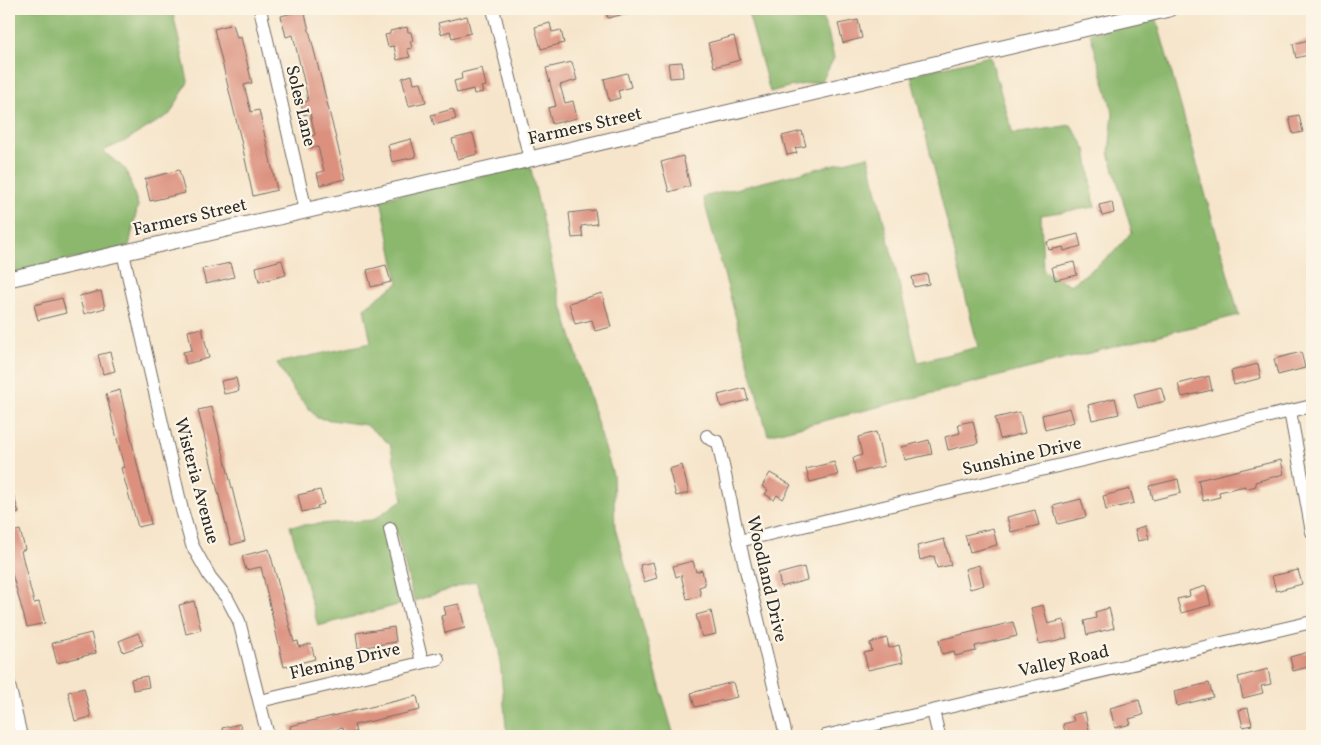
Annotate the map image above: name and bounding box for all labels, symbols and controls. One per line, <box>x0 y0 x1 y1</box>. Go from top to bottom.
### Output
street label: Soles Lane <box>278 63 322 149</box>
street label: Farmers Street <box>526 102 644 152</box>
street label: Farmers Street <box>131 193 249 243</box>
street label: Wisteria Avenue <box>167 415 225 547</box>
street label: Sunshine Drive <box>960 431 1084 483</box>
street label: Woodland Drive <box>739 513 793 645</box>
street label: Fleming Drive <box>287 637 403 687</box>
street label: Valley Road <box>1016 639 1112 685</box>

